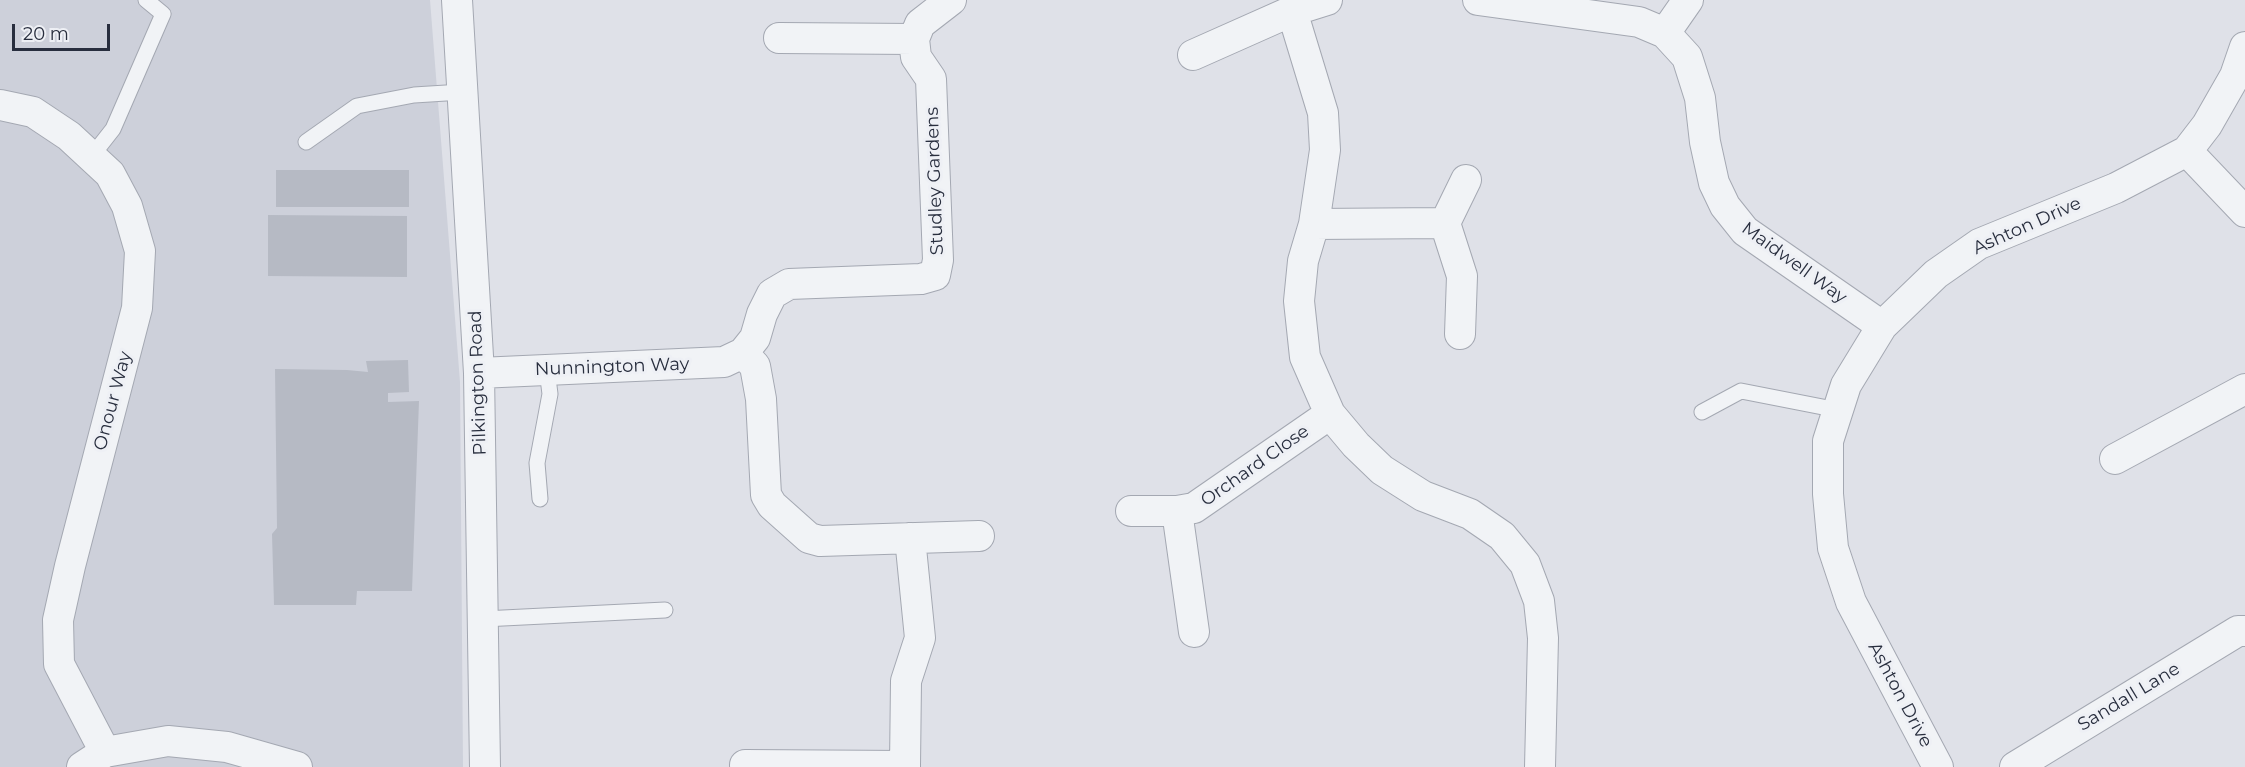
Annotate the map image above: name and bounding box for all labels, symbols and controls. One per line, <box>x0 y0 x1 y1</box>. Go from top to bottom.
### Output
scale bar <box>15 12 112 50</box>
text: 20 m <box>23 23 69 45</box>
street label: Studley Gardens <box>922 107 948 255</box>
street label: Ashton Drive <box>1970 193 2084 259</box>
street label: Maidwell Way <box>1737 218 1851 308</box>
street label: Pilkington Road <box>465 310 491 456</box>
street label: Onour Way <box>89 349 137 453</box>
street label: Nunnington Way <box>534 354 690 380</box>
street label: Orchard Close <box>1197 421 1313 511</box>
street label: Ashton Drive <box>1863 639 1937 751</box>
street label: Sandall Lane <box>2074 658 2184 736</box>

